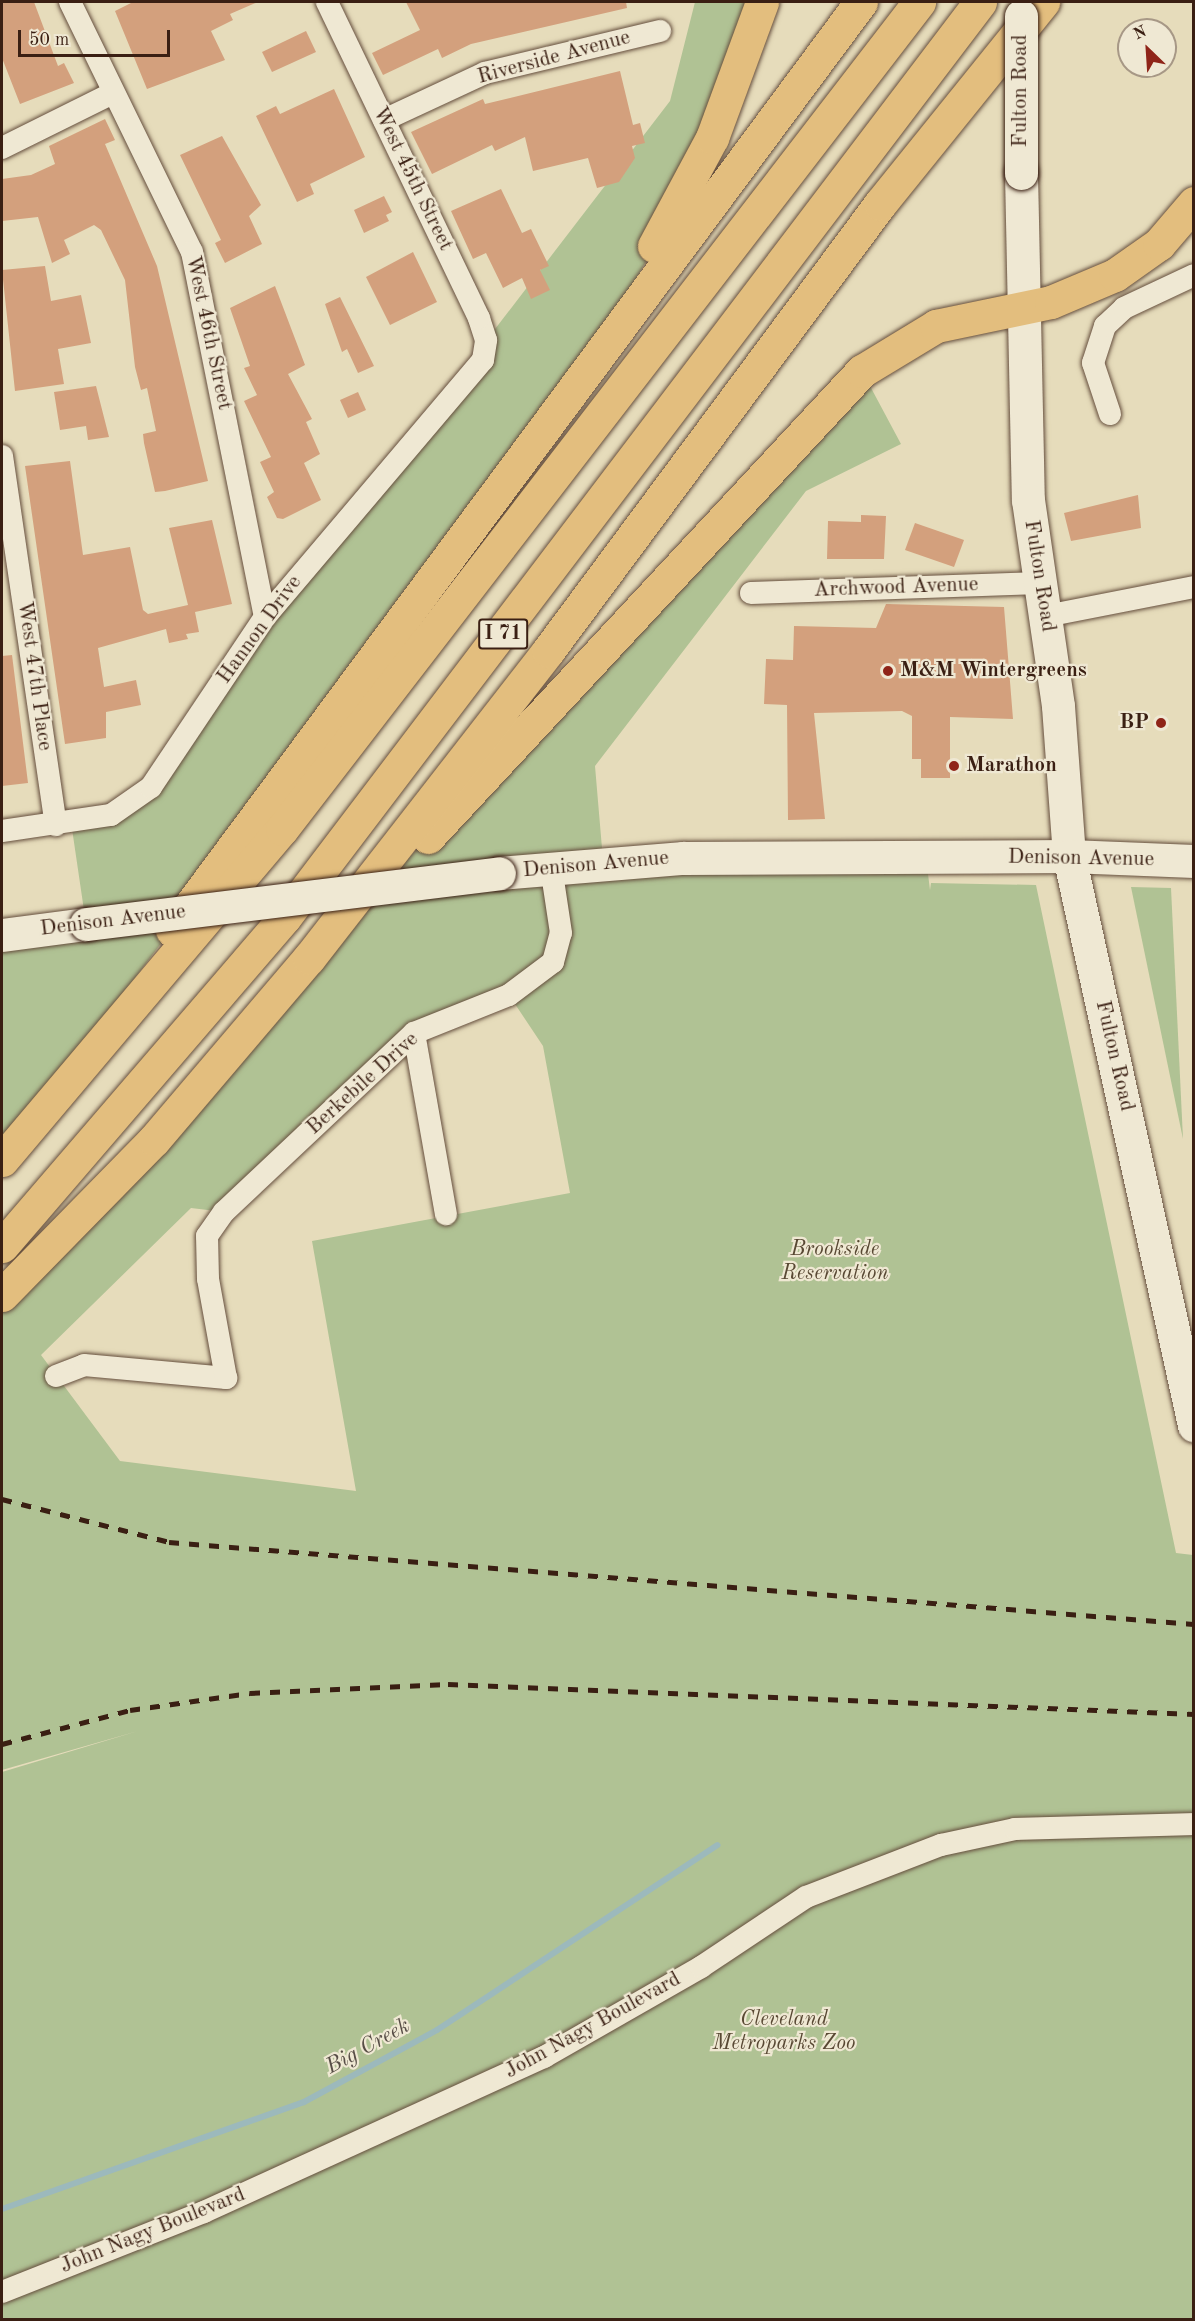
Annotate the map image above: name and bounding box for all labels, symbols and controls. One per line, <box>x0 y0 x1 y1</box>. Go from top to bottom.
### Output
scale bar <box>21 18 172 56</box>
north arrow <box>1117 18 1177 78</box>
text: N <box>1131 24 1149 43</box>
street label: Riverside Avenue <box>475 26 633 90</box>
text: 50 m <box>29 31 69 49</box>
street label: Fulton Road <box>1008 35 1034 147</box>
street label: West 45th Street <box>366 103 458 255</box>
street label: West 46th Street <box>179 254 237 412</box>
street label: Fulton Road <box>1018 518 1060 634</box>
street label: Hannon Drive <box>212 571 308 689</box>
street label: Archwood Avenue <box>813 573 979 603</box>
street label: West 47th Place <box>11 600 57 752</box>
road number: I 71 <box>478 617 528 651</box>
place label: M&M Wintergreens <box>900 658 1087 684</box>
marker: M&M Wintergreens <box>881 664 895 678</box>
place label: BP <box>1119 710 1149 736</box>
marker: BP <box>1154 716 1168 730</box>
place label: Marathon <box>966 753 1057 779</box>
marker: Marathon <box>947 759 961 773</box>
street label: Denison Avenue <box>1008 845 1154 873</box>
street label: Denison Avenue <box>522 846 670 884</box>
street label: Denison Avenue <box>39 900 187 942</box>
street label: Fulton Road <box>1089 998 1139 1114</box>
street label: Berkebile Drive <box>302 1027 424 1141</box>
park label: Brookside Reservation <box>782 1237 888 1287</box>
street label: John Nagy Boulevard <box>501 1967 685 2085</box>
park label: Cleveland Metroparks Zoo <box>712 2007 856 2057</box>
water label: Big Creek <box>321 2013 415 2081</box>
street label: John Nagy Boulevard <box>57 2182 249 2280</box>

